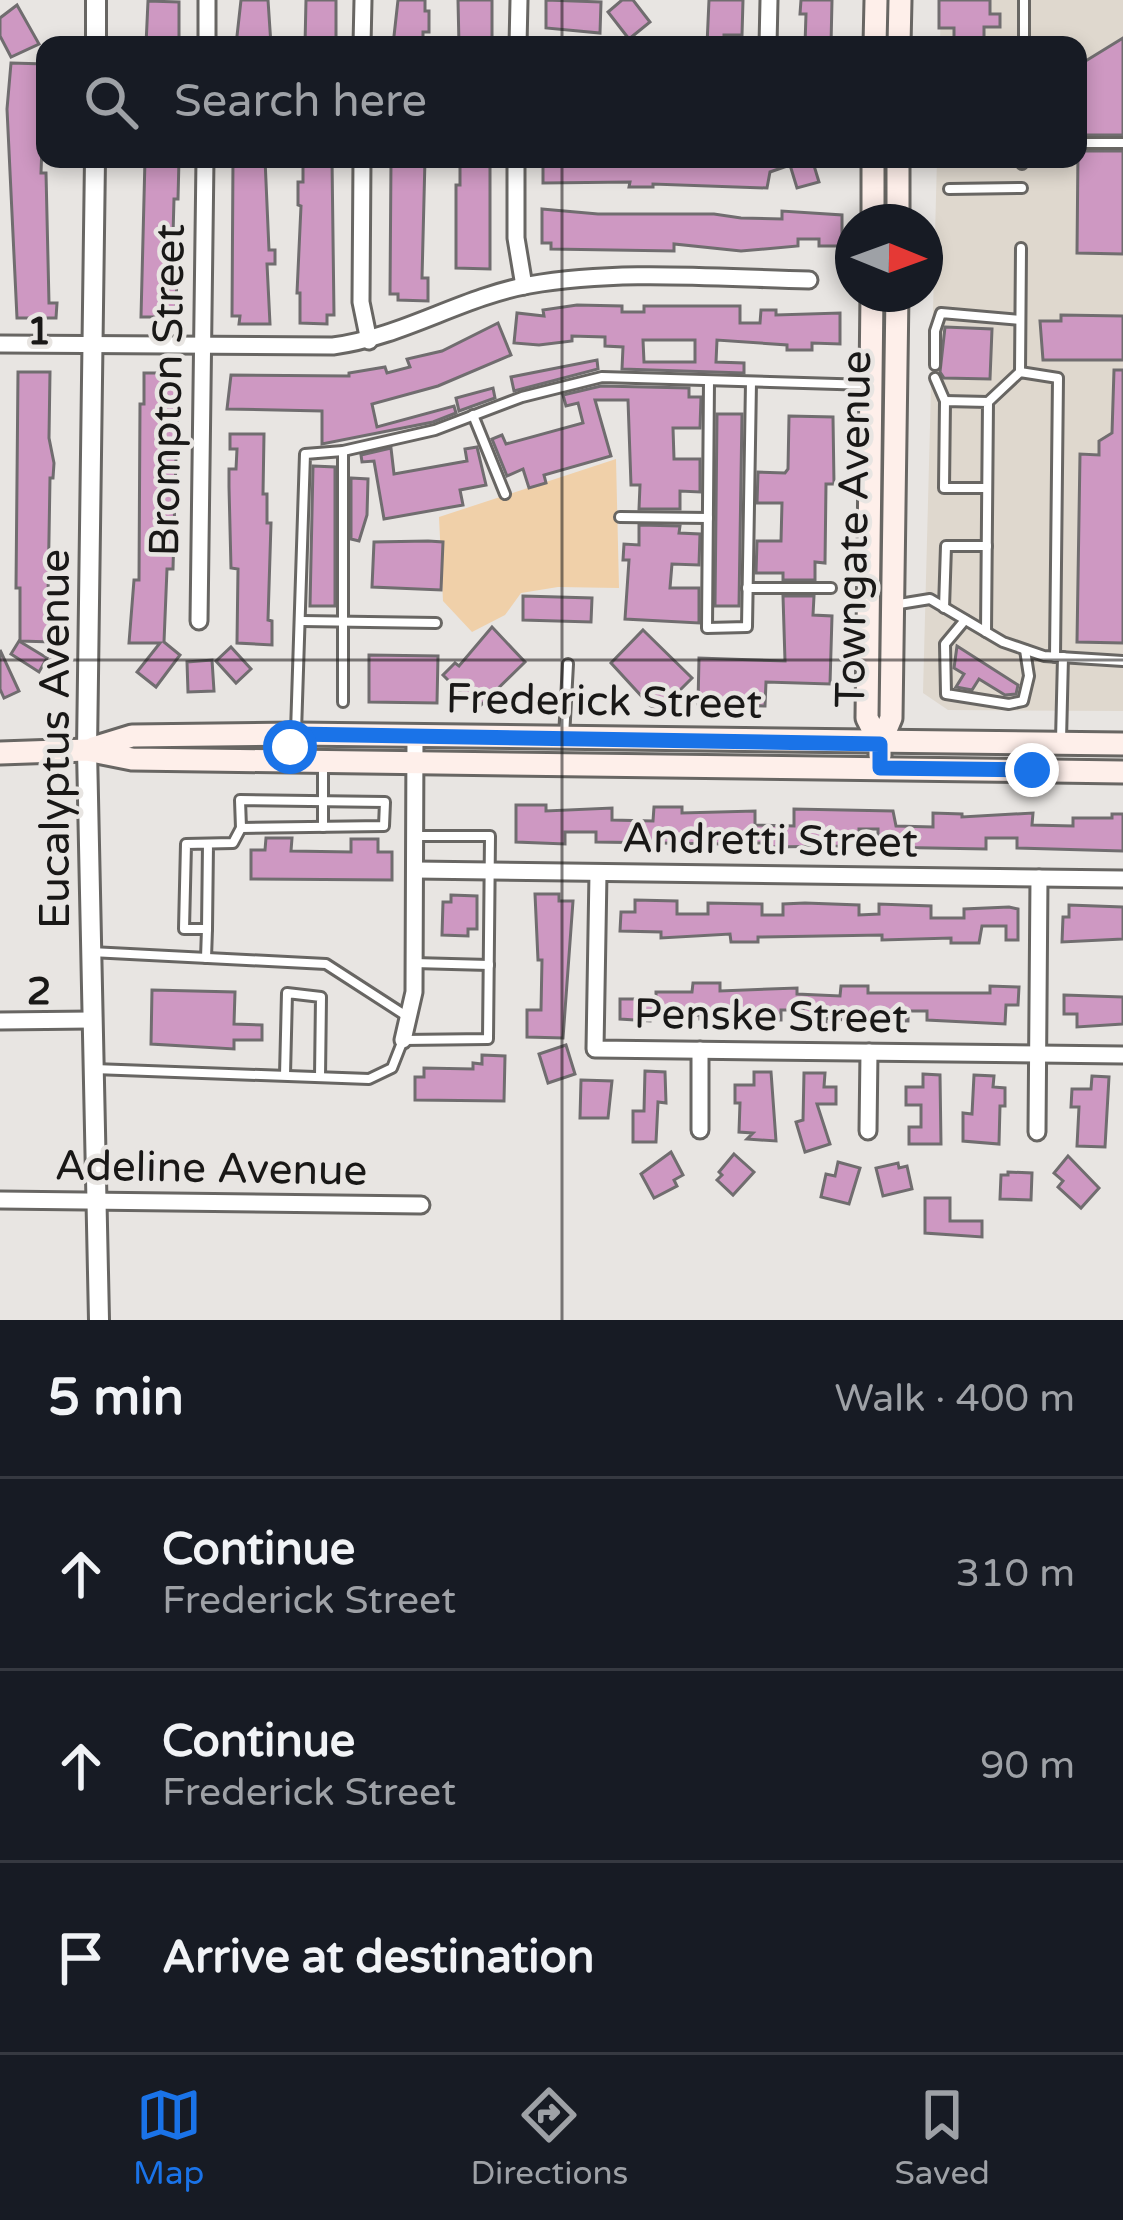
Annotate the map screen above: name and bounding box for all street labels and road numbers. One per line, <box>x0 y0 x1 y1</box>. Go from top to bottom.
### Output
street label: Brompton Street <box>139 223 196 557</box>
street label: Towngate Avenue <box>825 350 882 708</box>
street label: Eucalyptus Avenue <box>30 549 81 929</box>
street label: Frederick Street <box>445 673 763 730</box>
street label: Andretti Street <box>622 812 918 869</box>
street label: Penske Street <box>633 989 909 1044</box>
street label: Adeline Avenue <box>54 1140 368 1197</box>

